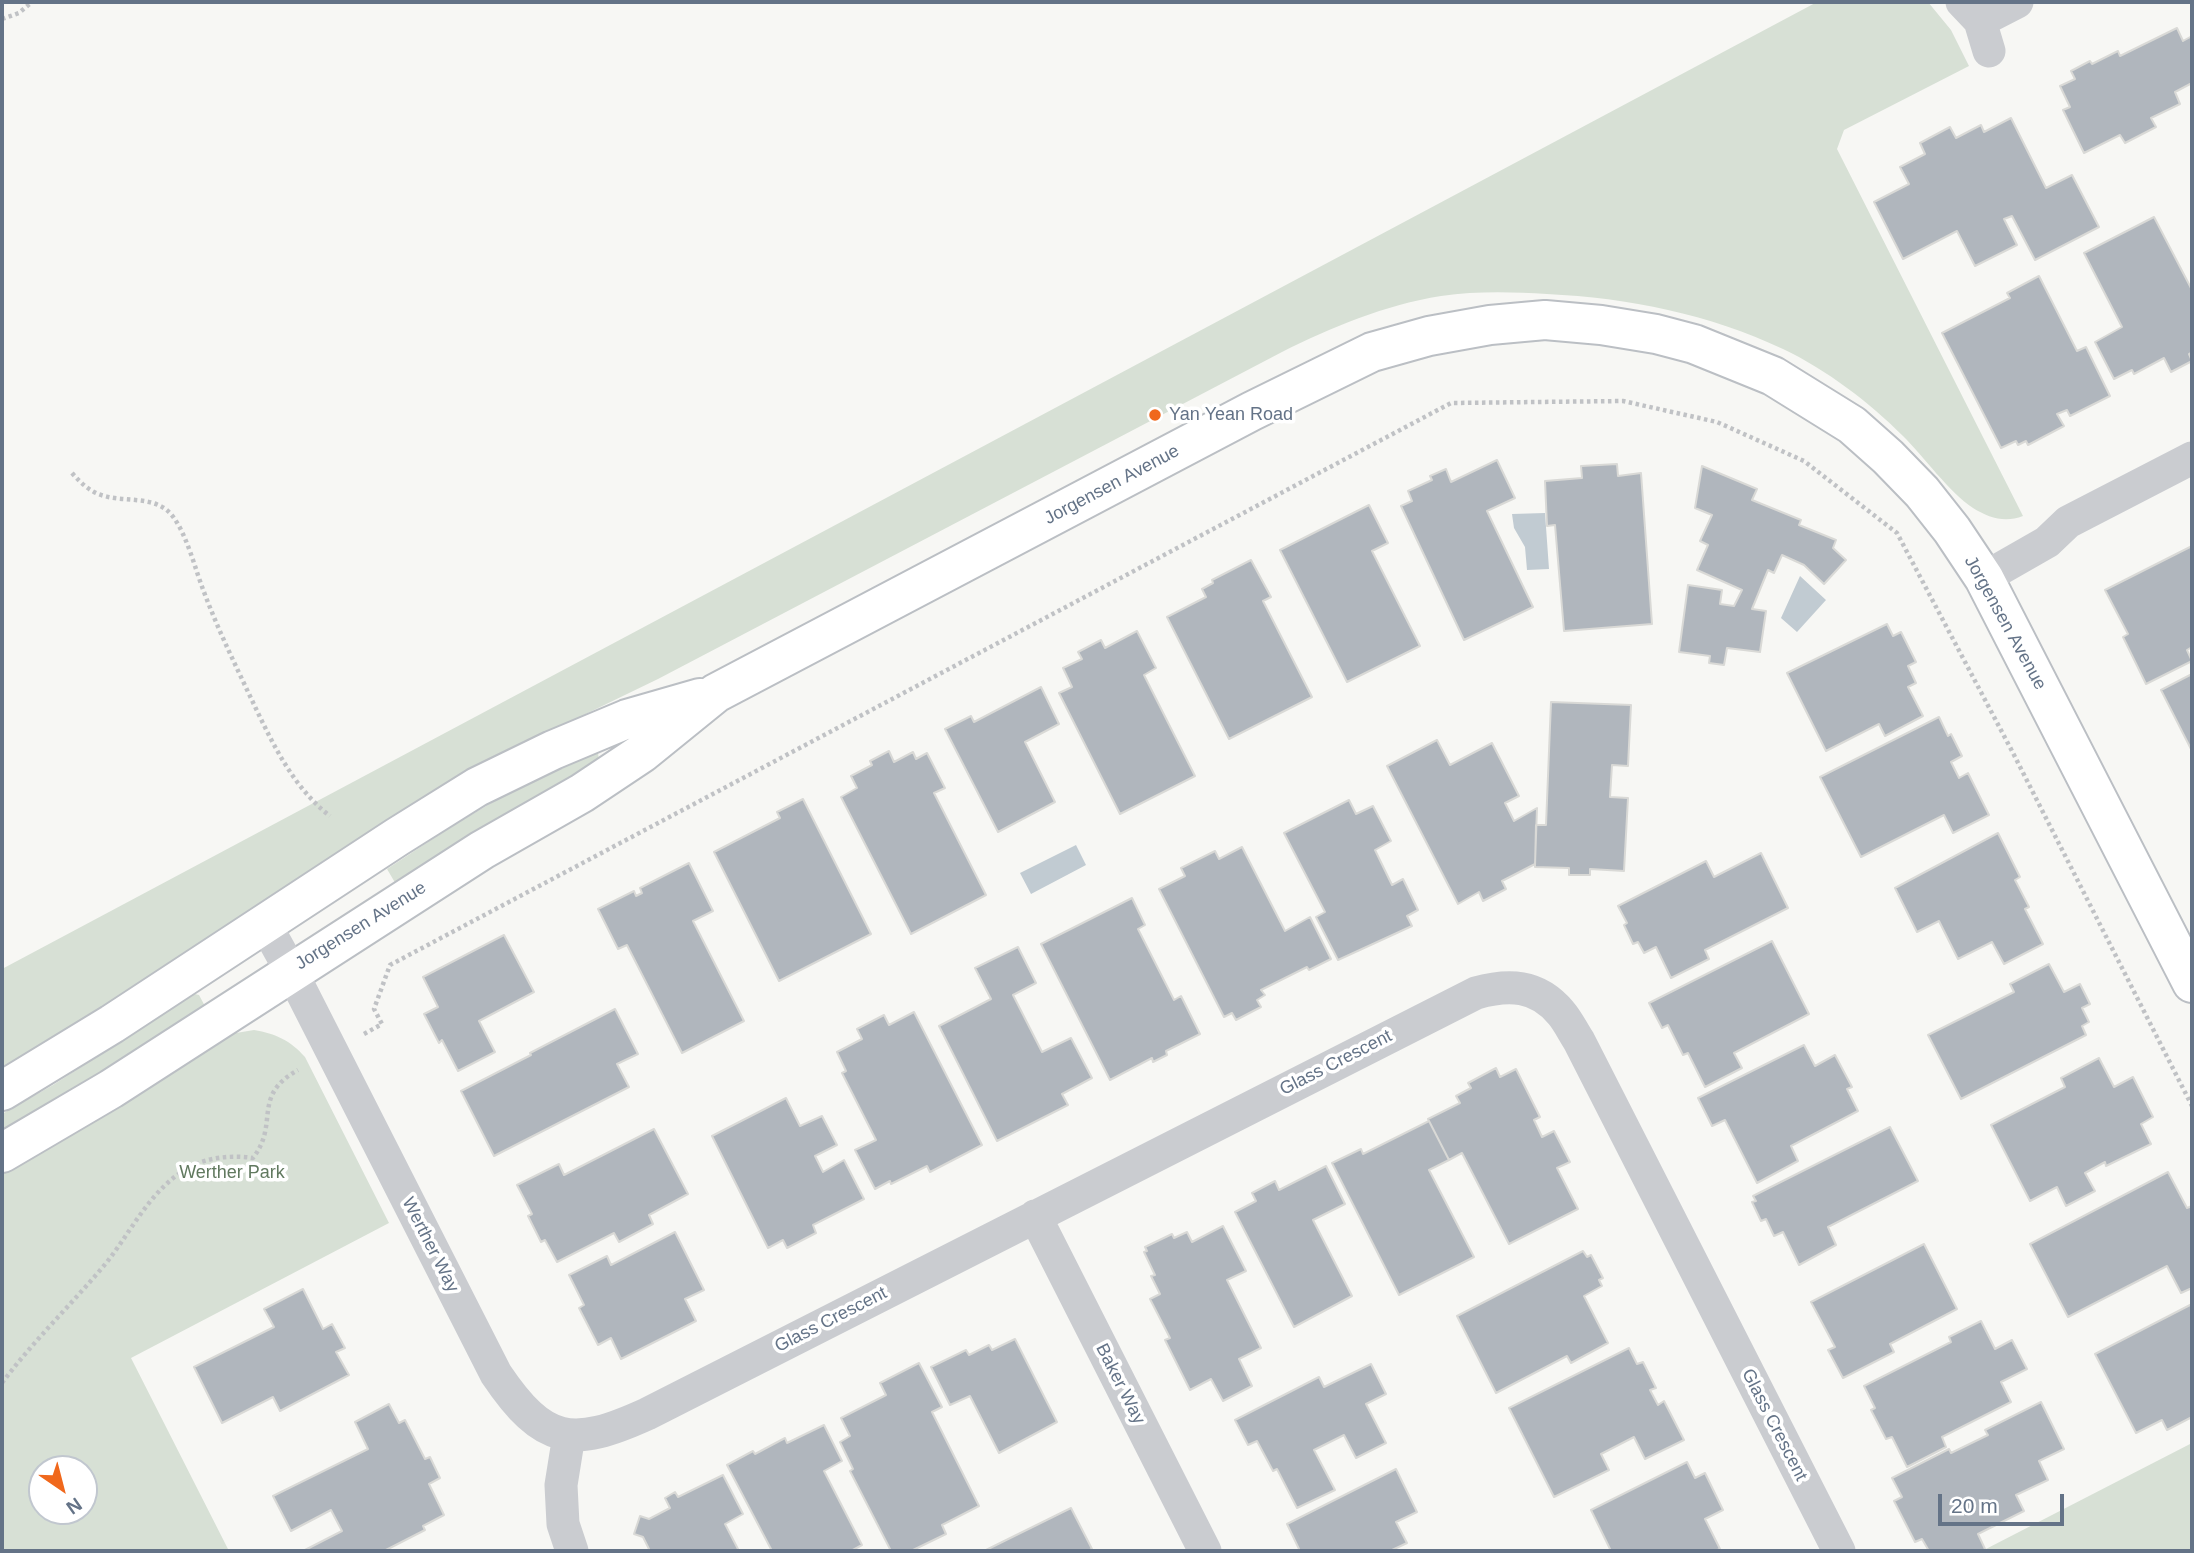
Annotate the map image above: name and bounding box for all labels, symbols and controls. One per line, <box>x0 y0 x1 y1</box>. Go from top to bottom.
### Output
place label: Yan Yean Road <box>1169 404 1293 426</box>
marker: Yan Yean Road <box>1147 407 1163 423</box>
street label: Jorgensen Avenue <box>1041 440 1183 530</box>
street label: Jorgensen Avenue <box>1959 552 2051 694</box>
street label: Jorgensen Avenue <box>292 877 430 975</box>
street label: Glass Crescent <box>1276 1025 1396 1101</box>
park label: Werther Park <box>179 1162 285 1184</box>
street label: Werther Way <box>397 1194 463 1296</box>
street label: Glass Crescent <box>771 1282 891 1358</box>
street label: Baker Way <box>1091 1340 1149 1428</box>
street label: Glass Crescent <box>1736 1365 1812 1485</box>
north arrow <box>28 1455 98 1525</box>
scale bar <box>1942 1480 2068 1524</box>
text: N <box>63 1493 86 1519</box>
text: 20 m <box>1951 1494 1998 1517</box>

